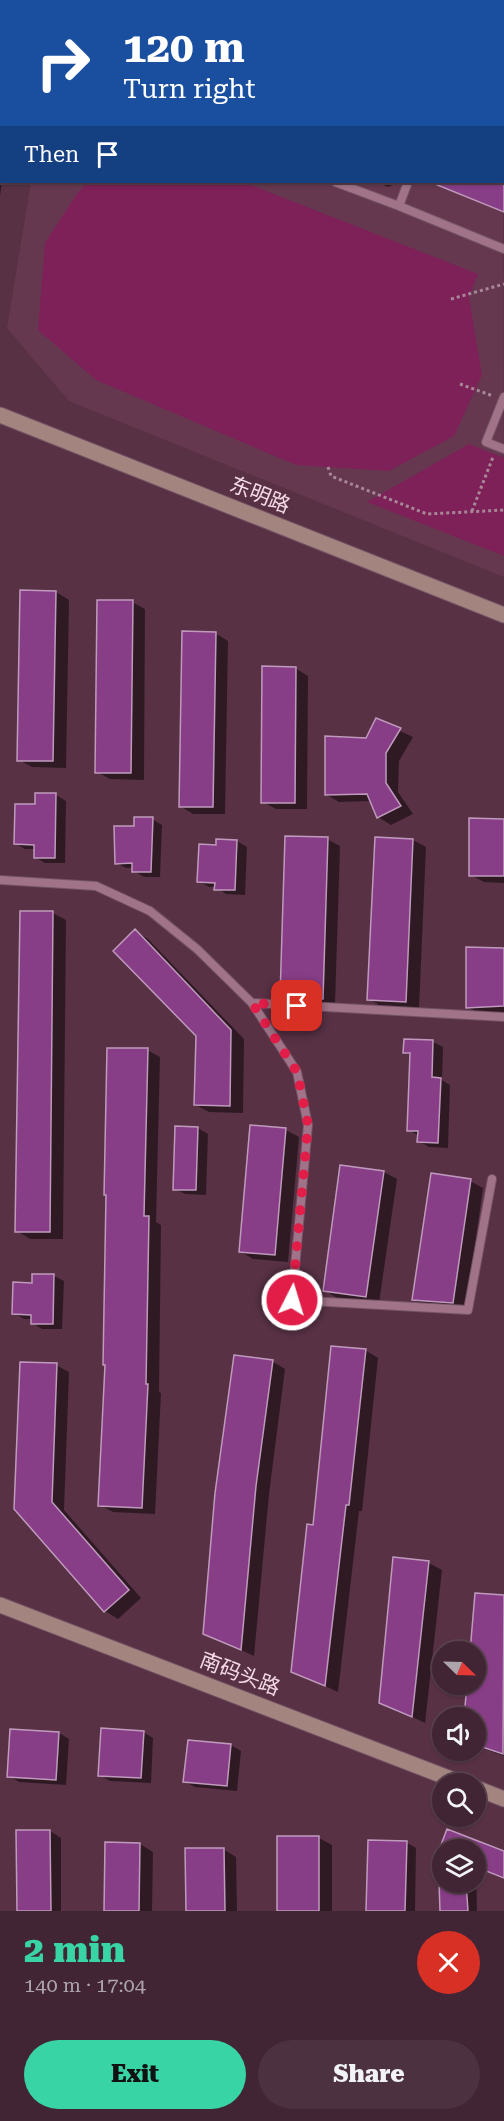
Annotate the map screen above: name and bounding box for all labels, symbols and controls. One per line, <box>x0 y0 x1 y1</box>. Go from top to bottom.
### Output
text: 120 m <box>123 23 245 72</box>
icon: right <box>24 24 102 102</box>
text: Turn right <box>123 73 256 105</box>
icon: arrive <box>91 138 124 171</box>
text: Then <box>24 142 79 167</box>
street label: 东明路 <box>226 472 294 518</box>
pin <box>271 980 322 1031</box>
icon: arrive <box>280 989 313 1022</box>
position arrow <box>260 1268 324 1332</box>
north arrow <box>432 1641 486 1695</box>
map controls <box>432 1641 486 1893</box>
street label: 南码头路 <box>196 1648 284 1700</box>
button: sound <box>432 1707 486 1761</box>
button: search <box>432 1773 486 1827</box>
button: layers <box>432 1839 486 1893</box>
text: 2 min <box>24 1929 125 1971</box>
button: close <box>417 1931 480 1994</box>
text: 140 m · 17:04 <box>24 1973 146 1997</box>
button: Exit <box>24 2040 246 2109</box>
button: Share <box>258 2040 480 2109</box>

